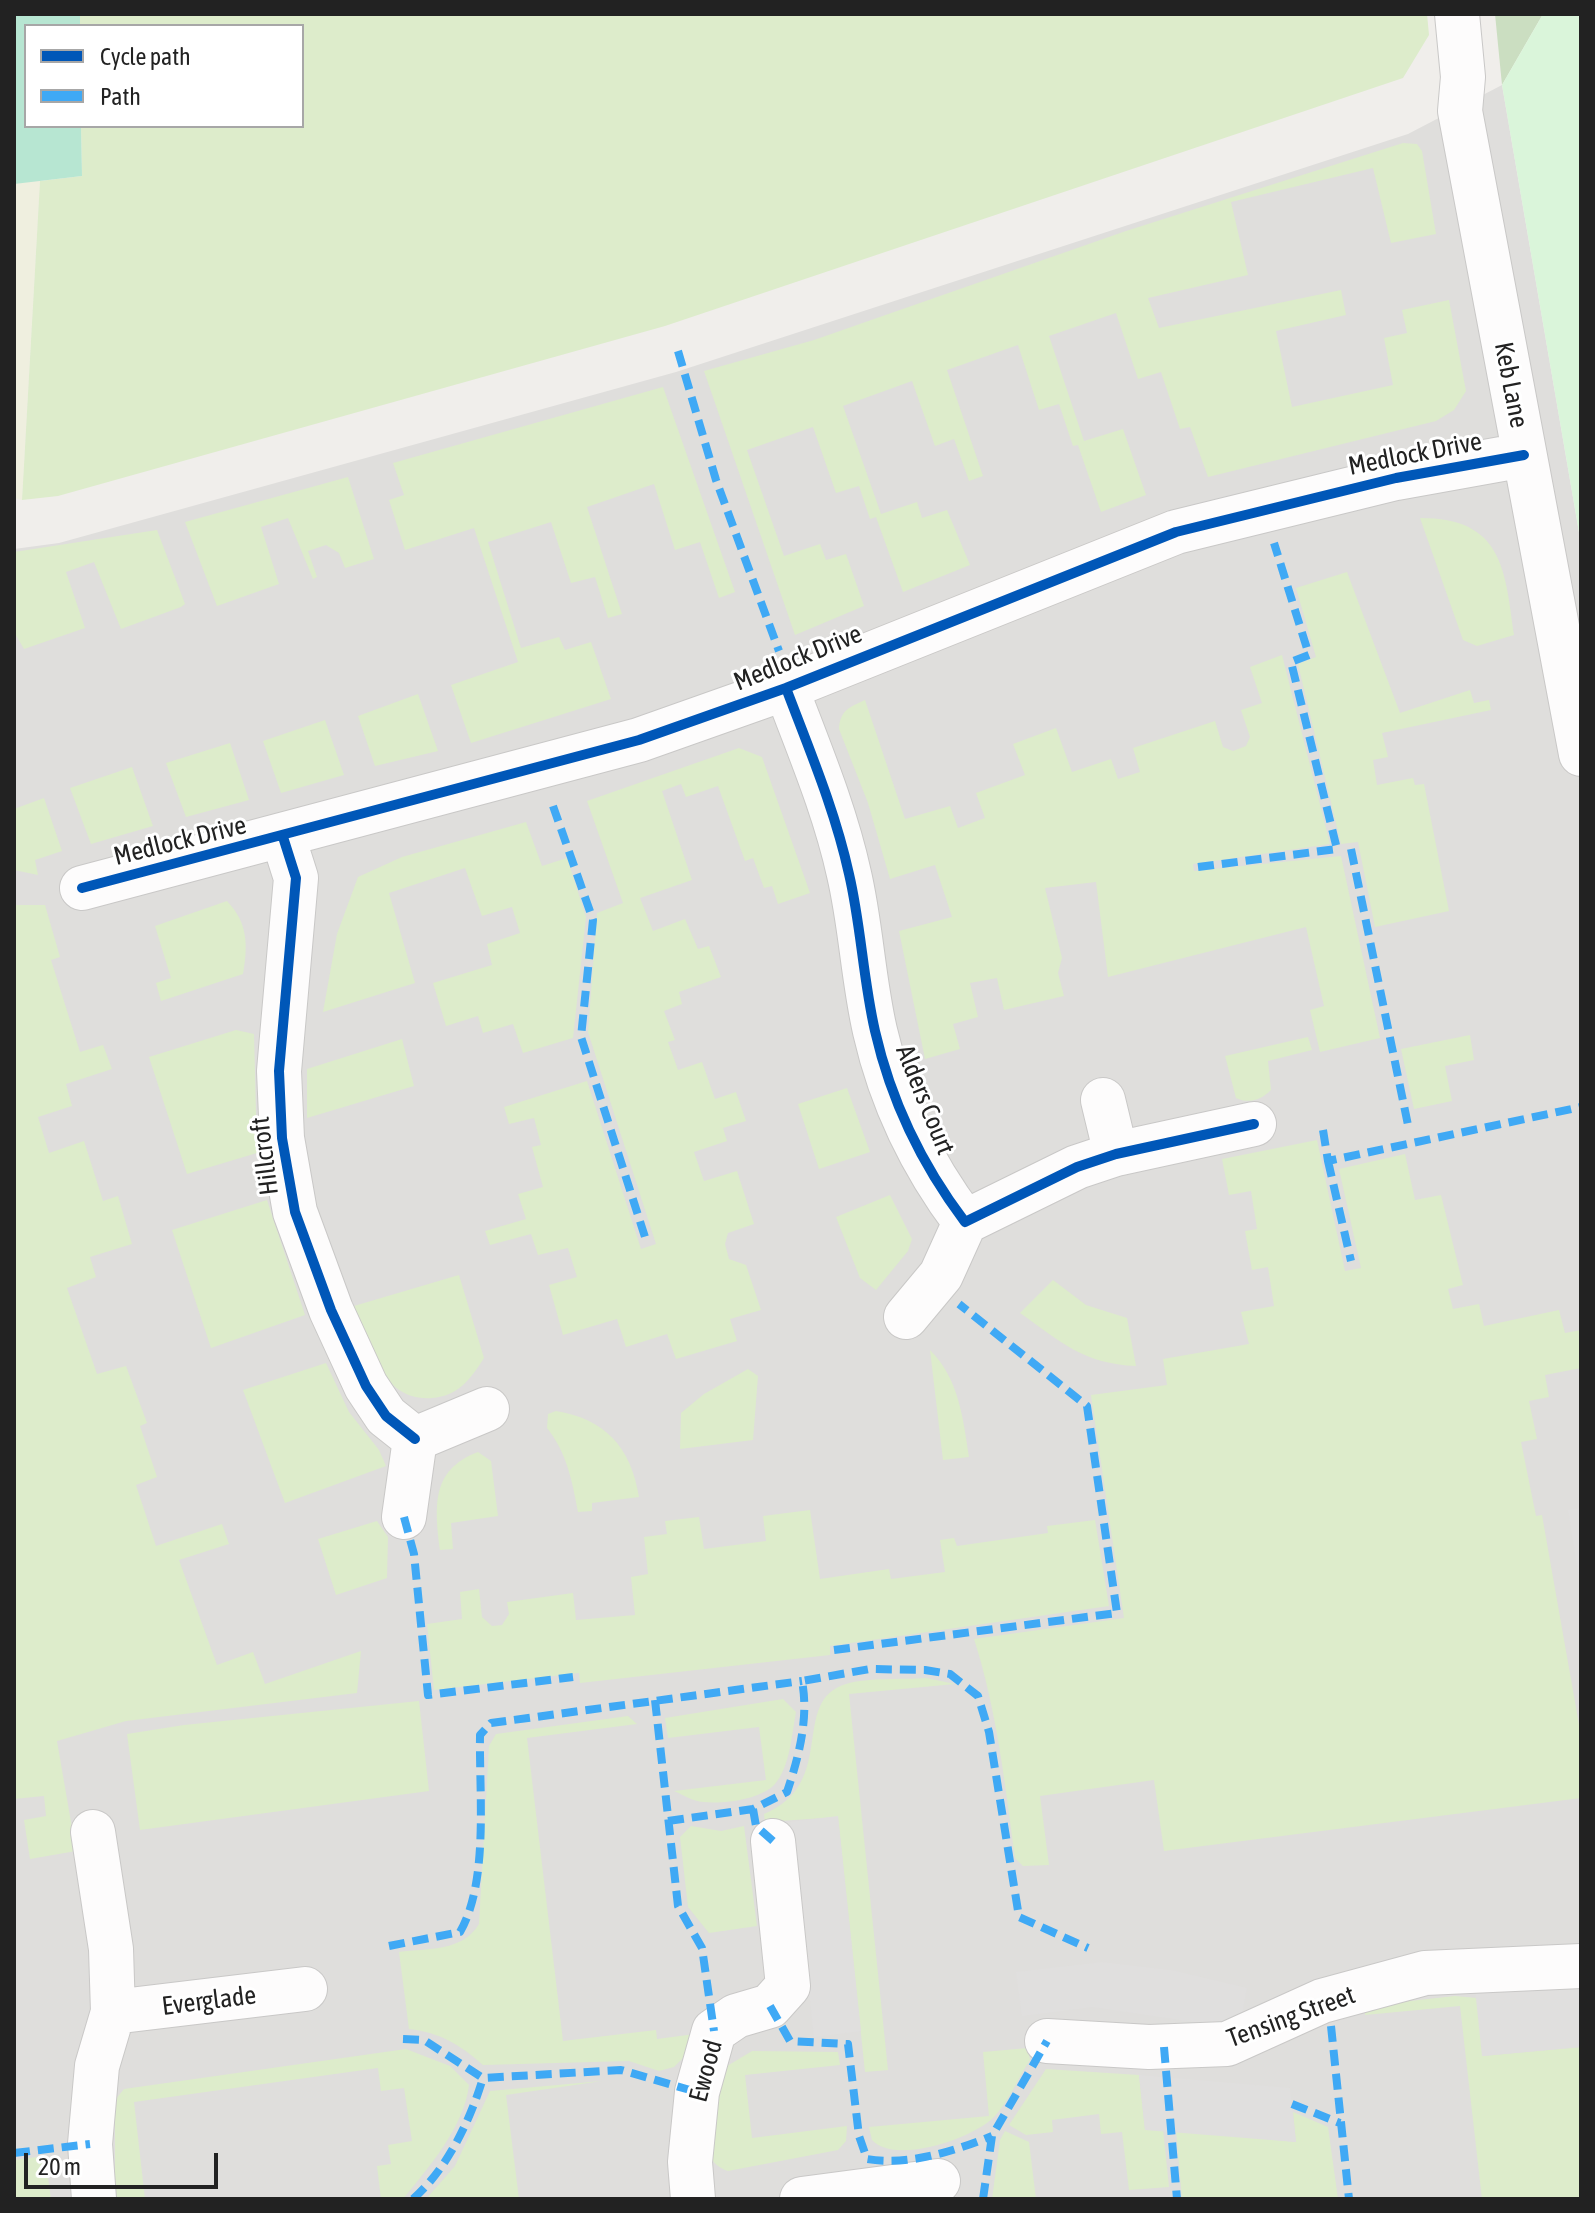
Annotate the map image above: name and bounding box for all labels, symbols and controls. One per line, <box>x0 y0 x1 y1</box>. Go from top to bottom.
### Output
legend <box>24 24 304 128</box>
text: Cycle path <box>100 43 191 70</box>
text: Path <box>100 83 141 110</box>
street label: Keb Lane <box>1487 340 1535 430</box>
street label: Medlock Drive <box>1346 426 1484 482</box>
street label: Medlock Drive <box>729 618 867 698</box>
street label: Medlock Drive <box>111 809 249 873</box>
street label: Alders Court <box>889 1041 961 1159</box>
street label: Hillcroft <box>245 1115 285 1197</box>
street label: Tensing Street <box>1223 1979 1359 2055</box>
street label: Everglade <box>160 1980 258 2022</box>
street label: Ewood <box>683 2036 729 2106</box>
scale bar <box>28 2137 222 2187</box>
text: 20 m <box>38 2153 81 2180</box>

